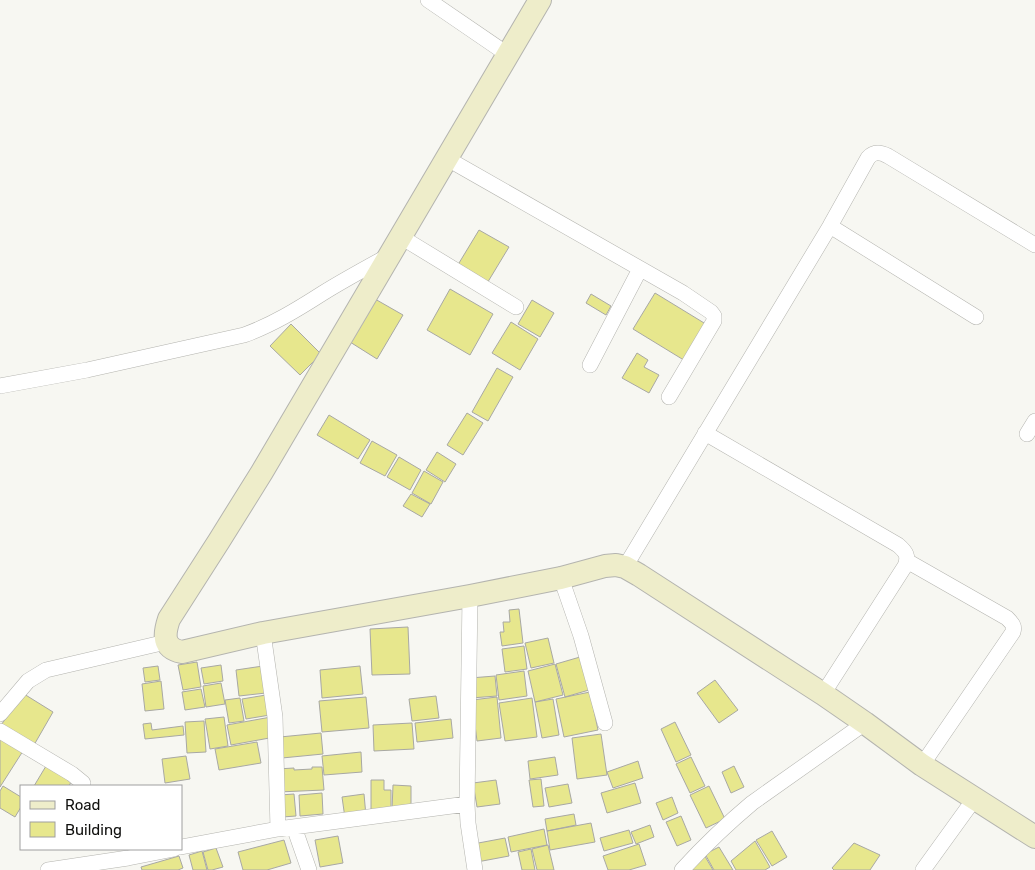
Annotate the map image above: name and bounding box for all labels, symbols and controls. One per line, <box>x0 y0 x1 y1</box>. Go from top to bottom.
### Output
legend <box>20 785 182 850</box>
text: Road <box>65 796 101 814</box>
text: Building <box>65 821 122 839</box>

